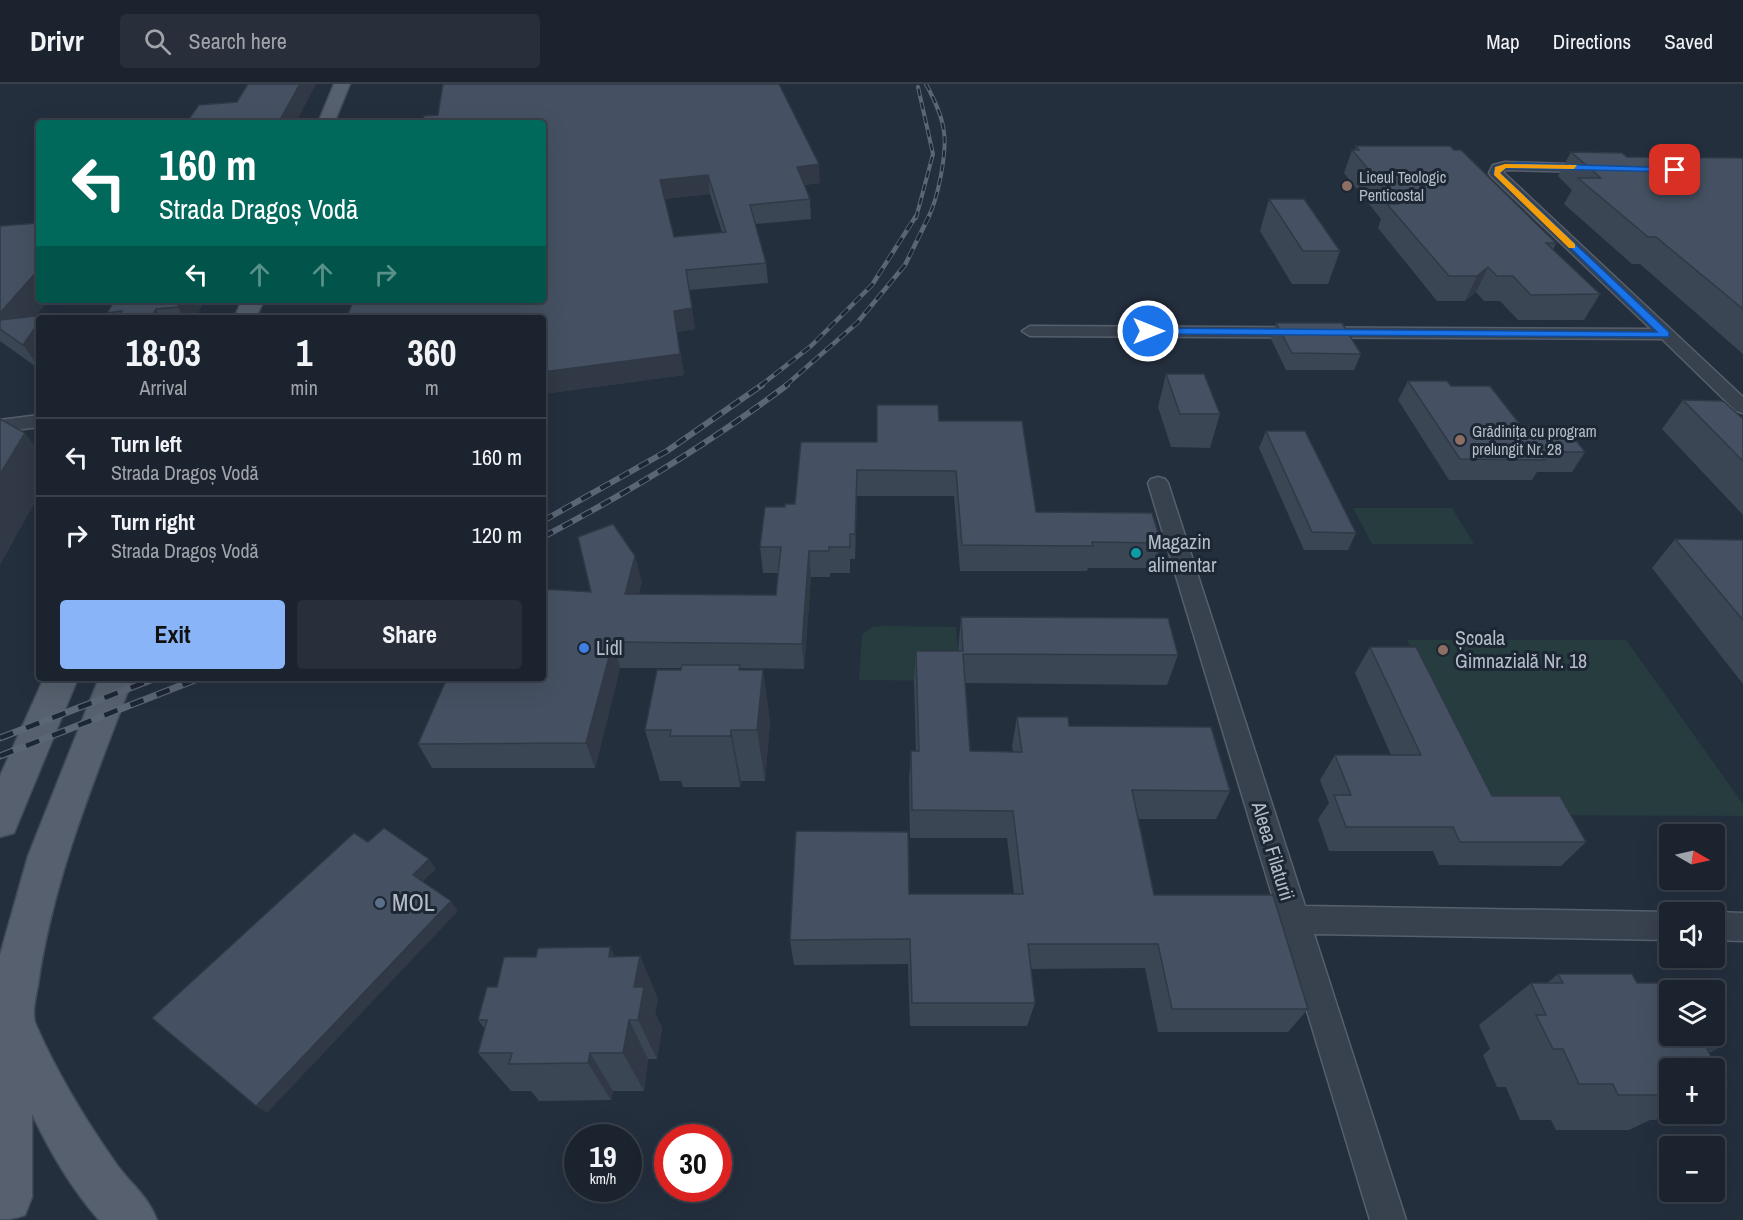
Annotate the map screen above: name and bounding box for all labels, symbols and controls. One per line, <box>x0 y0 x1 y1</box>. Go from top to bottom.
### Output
search box <box>120 14 540 68</box>
text: Drivr <box>30 22 84 60</box>
icon: search <box>141 25 174 58</box>
text: Search here <box>189 26 287 56</box>
text: Map <box>1486 27 1520 56</box>
text: Directions <box>1553 27 1631 56</box>
text: Saved <box>1664 27 1713 56</box>
text: 160 m <box>159 137 257 193</box>
icon: left <box>60 144 138 222</box>
pin <box>1649 144 1700 195</box>
icon: arrive <box>1658 153 1691 186</box>
place label: Liceul Teologic Penticostal <box>1359 166 1447 206</box>
marker: Liceul Teologic Penticostal <box>1340 179 1354 193</box>
text: Strada Dragoș Vodă <box>159 191 358 227</box>
icon: left <box>180 258 213 291</box>
icon: ahead <box>243 258 276 291</box>
icon: ahead <box>306 258 339 291</box>
icon: right <box>369 258 402 291</box>
position arrow <box>1116 299 1180 363</box>
text: 18:03 <box>125 329 201 377</box>
text: 1 <box>296 329 312 377</box>
text: 360 <box>407 329 457 377</box>
text: Arrival <box>140 374 187 401</box>
text: min <box>290 374 318 401</box>
text: m <box>425 374 439 401</box>
place label: Grădinița cu program prelungit Nr. 28 <box>1472 420 1597 460</box>
text: Turn left <box>111 429 182 459</box>
marker: Grădinița cu program prelungit Nr. 28 <box>1453 433 1467 447</box>
icon: left <box>60 441 93 474</box>
text: 160 m <box>472 442 522 472</box>
text: Strada Dragoș Vodă <box>111 459 259 486</box>
text: Turn right <box>111 507 195 537</box>
icon: right <box>60 519 93 552</box>
text: 120 m <box>472 520 522 550</box>
place label: Magazin alimentar <box>1148 528 1217 578</box>
text: Strada Dragoș Vodă <box>111 537 259 564</box>
marker: Magazin alimentar <box>1129 546 1143 560</box>
button: Exit <box>60 600 285 669</box>
button: Share <box>297 600 522 669</box>
place label: Școala Gimnazială Nr. 18 <box>1455 624 1587 674</box>
place label: Lidl <box>596 634 622 661</box>
marker: Lidl <box>577 641 591 655</box>
marker: Școala Gimnazială Nr. 18 <box>1436 643 1450 657</box>
street label: Aleea Filaturii <box>1245 797 1301 904</box>
north arrow <box>1659 824 1725 890</box>
map controls <box>1659 824 1725 1202</box>
place label: MOL <box>392 886 435 918</box>
marker: MOL <box>373 896 387 910</box>
button: sound <box>1659 902 1725 968</box>
button: layers <box>1659 980 1725 1046</box>
button: + <box>1659 1058 1725 1124</box>
speed limit sign: 30 <box>654 1124 732 1202</box>
text: 19 <box>589 1136 617 1176</box>
button: − <box>1659 1136 1725 1202</box>
text: km/h <box>590 1168 616 1189</box>

